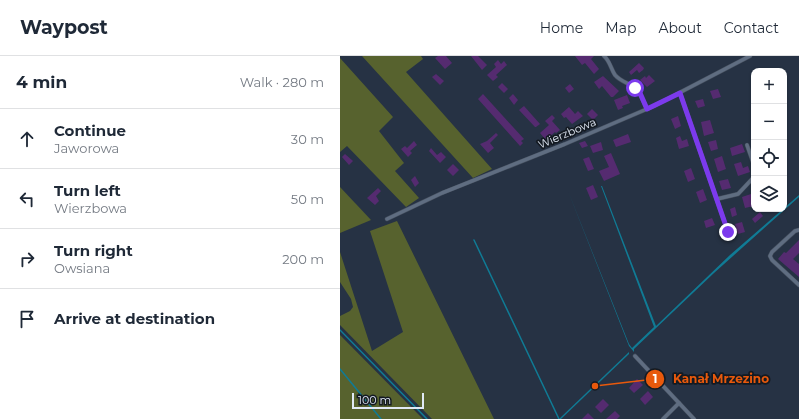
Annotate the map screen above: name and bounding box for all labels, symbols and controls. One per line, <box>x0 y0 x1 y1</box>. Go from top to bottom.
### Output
text: Waypost <box>20 16 108 39</box>
text: Home <box>540 19 583 37</box>
text: Map <box>605 19 636 37</box>
text: About <box>658 19 702 37</box>
text: Contact <box>724 19 779 37</box>
map controls <box>751 68 787 212</box>
button: + <box>751 68 787 104</box>
text: 4 min <box>16 72 67 92</box>
text: Walk · 280 m <box>240 74 324 90</box>
route start <box>626 79 644 97</box>
button: − <box>751 104 787 140</box>
street label: Wierzbowa <box>536 114 598 152</box>
text: Continue <box>54 121 126 140</box>
icon: ahead <box>16 128 38 150</box>
text: 30 m <box>291 131 324 147</box>
text: Jaworowa <box>54 140 119 156</box>
button: locate <box>751 140 787 176</box>
button: layers <box>751 176 787 212</box>
text: Turn left <box>54 181 121 200</box>
icon: left <box>16 188 38 210</box>
text: 50 m <box>291 191 324 207</box>
text: Wierzbowa <box>54 200 127 216</box>
route end <box>719 223 737 241</box>
text: Turn right <box>54 241 133 260</box>
icon: right <box>16 248 38 270</box>
text: 200 m <box>282 251 324 267</box>
text: Owsiana <box>54 260 110 276</box>
icon: arrive <box>16 308 38 330</box>
text: Arrive at destination <box>54 309 215 328</box>
callout: Kanał Mrzezino <box>645 367 777 391</box>
text: 1 <box>653 371 657 386</box>
text: Kanał Mrzezino <box>673 371 769 386</box>
scale bar <box>352 391 424 410</box>
text: 100 m <box>358 393 391 407</box>

